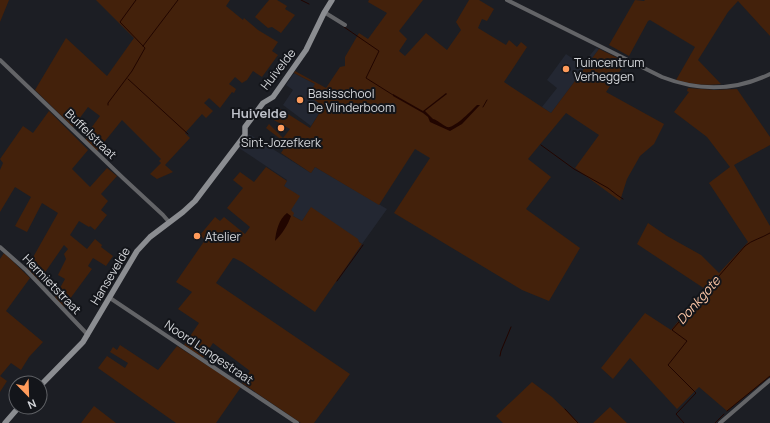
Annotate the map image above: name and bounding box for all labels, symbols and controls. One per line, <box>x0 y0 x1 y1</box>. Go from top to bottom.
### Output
street label: Huivelde <box>257 45 299 93</box>
place label: Tuincentrum Verheggen <box>574 54 644 85</box>
marker: Tuincentrum Verheggen <box>561 64 571 74</box>
place label: Basisschool De Vlinderboom <box>308 85 395 116</box>
marker: Basisschool De Vlinderboom <box>295 95 305 105</box>
district label: Huivelde <box>231 104 287 122</box>
street label: Buffelstraat <box>62 105 121 163</box>
marker: Sint-Jozefkerk <box>276 123 286 133</box>
place label: Sint-Jozefkerk <box>241 134 322 151</box>
place label: Atelier <box>205 228 242 245</box>
marker: Atelier <box>192 231 202 241</box>
street label: Hansevelde <box>86 244 134 308</box>
street label: Hermietstraat <box>19 250 85 318</box>
water label: Donkgote <box>672 271 725 328</box>
street label: Noord Langestraat <box>161 316 257 388</box>
north arrow <box>8 375 48 415</box>
text: N <box>25 396 39 413</box>

